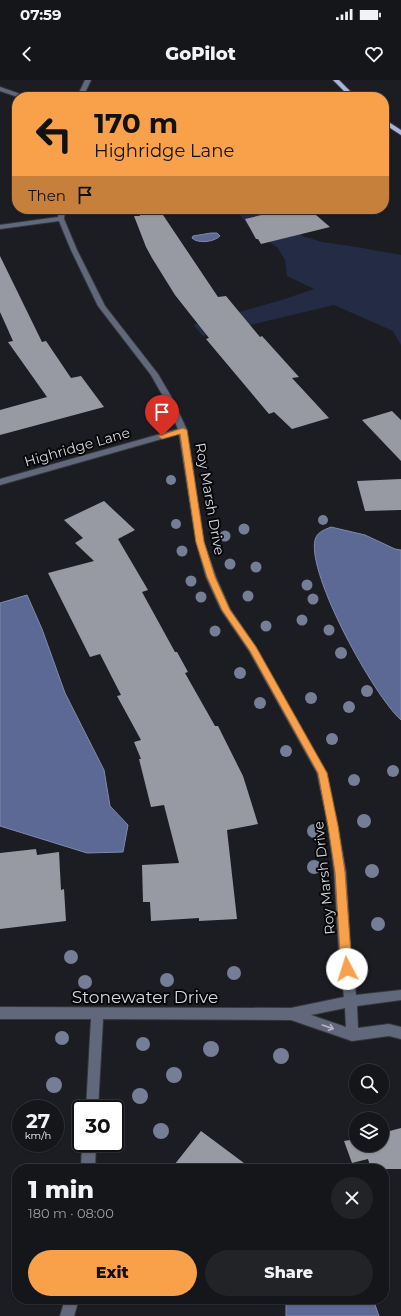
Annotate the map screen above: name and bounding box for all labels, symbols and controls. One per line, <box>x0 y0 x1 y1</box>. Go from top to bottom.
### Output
text: 07:59 <box>20 5 62 24</box>
icon: back <box>16 43 38 65</box>
text: GoPilot <box>165 43 236 65</box>
icon: heart <box>363 43 385 65</box>
text: 170 m <box>94 106 178 140</box>
icon: left <box>28 108 80 160</box>
text: Highridge Lane <box>94 140 234 162</box>
icon: arrive <box>74 184 96 206</box>
text: Then <box>28 186 66 205</box>
pin <box>145 395 179 436</box>
icon: arrive <box>151 401 173 423</box>
street label: Highridge Lane <box>22 423 132 471</box>
street label: Roy Marsh Drive <box>191 441 229 557</box>
street label: Roy Marsh Drive <box>309 820 339 936</box>
position arrow <box>326 948 368 990</box>
street label: Stonewater Drive <box>72 987 218 1007</box>
one-way arrow <box>321 1024 334 1031</box>
map controls <box>349 1064 389 1152</box>
button: search <box>349 1064 389 1104</box>
speed limit sign: 30 <box>72 1100 124 1152</box>
text: 27 <box>26 1109 50 1133</box>
button: layers <box>349 1112 389 1152</box>
text: km/h <box>25 1129 51 1142</box>
text: 1 min <box>28 1175 94 1204</box>
button: close <box>331 1177 373 1219</box>
text: 180 m · 08:00 <box>28 1205 114 1221</box>
button: Exit <box>28 1250 197 1296</box>
button: Share <box>205 1250 373 1296</box>

